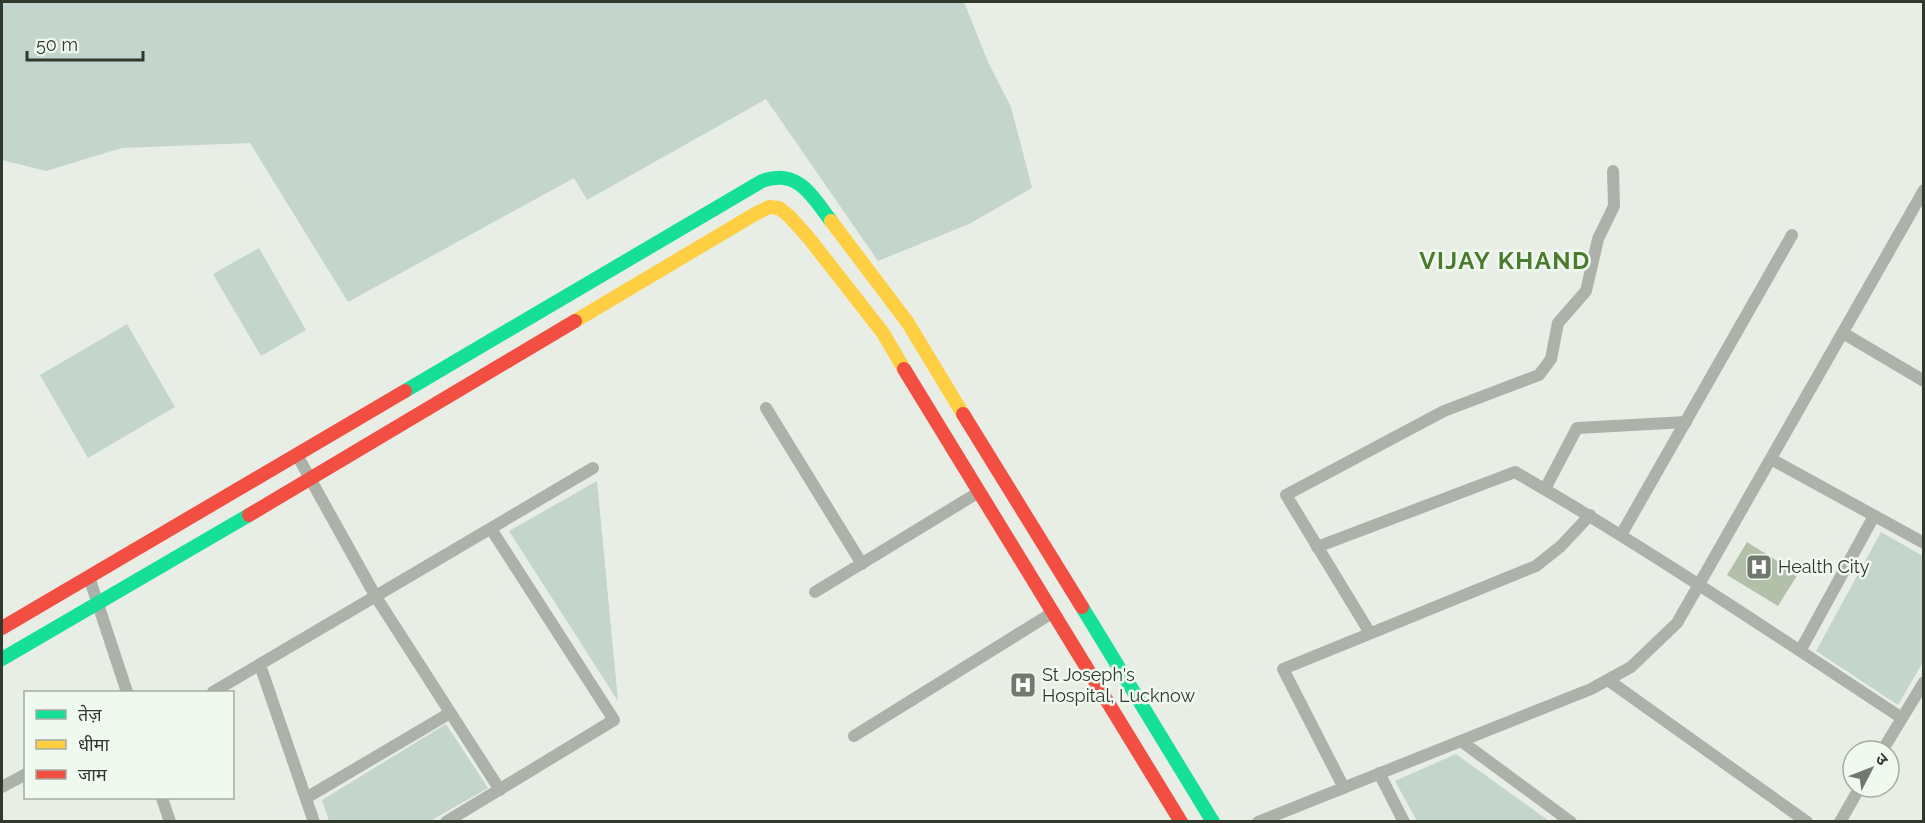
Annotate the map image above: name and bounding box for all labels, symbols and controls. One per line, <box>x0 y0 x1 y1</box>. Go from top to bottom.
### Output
scale bar <box>27 24 142 62</box>
text: 50 m <box>36 34 78 55</box>
district label: VIJAY KHAND <box>1419 246 1591 275</box>
hospital icon: Health City <box>1744 552 1774 582</box>
place label: Health City <box>1778 556 1870 577</box>
place label: St Joseph's Hospital, Lucknow <box>1042 664 1195 706</box>
hospital icon: St Joseph's Hospital, Lucknow <box>1008 670 1038 700</box>
legend <box>24 691 234 799</box>
text: तेज़ <box>78 704 102 725</box>
text: धीमा <box>78 734 109 755</box>
north arrow <box>1841 739 1901 799</box>
text: उ <box>1872 749 1892 770</box>
text: जाम <box>78 764 108 785</box>

